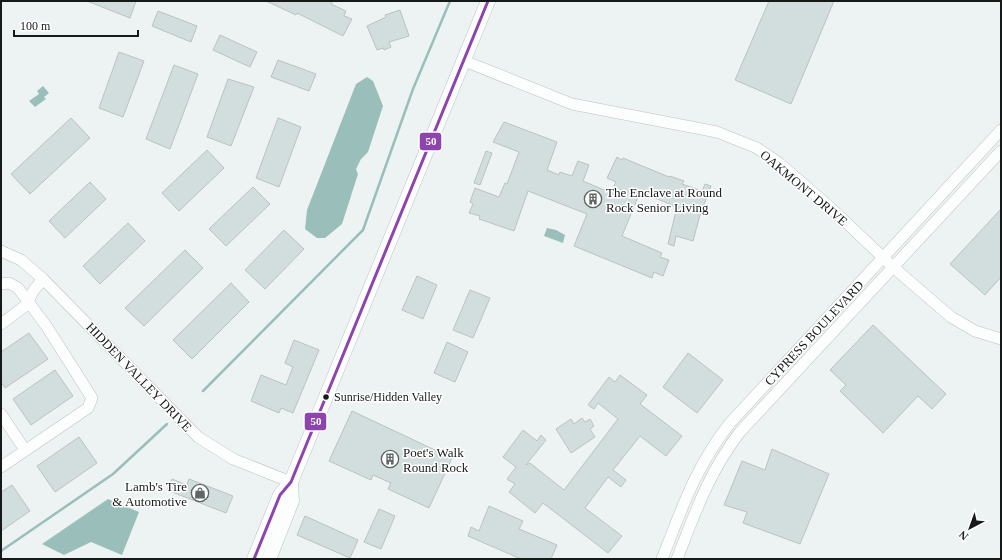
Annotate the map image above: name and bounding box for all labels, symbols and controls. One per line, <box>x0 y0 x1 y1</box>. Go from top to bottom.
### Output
scale bar <box>14 12 138 38</box>
text: 100 m <box>20 19 51 33</box>
line badge: 50 <box>419 132 442 151</box>
text: 50 <box>426 135 437 147</box>
street label: OAKMONT DRIVE <box>757 147 851 229</box>
place label: The Enclave at Round Rock Senior Living <box>606 185 722 215</box>
building icon: The Enclave at Round Rock Senior Living <box>583 189 603 209</box>
street label: CYPRESS BOULEVARD <box>761 277 867 389</box>
street label: HIDDEN VALLEY DRIVE <box>83 319 195 435</box>
place label: Sunrise/Hidden Valley <box>334 390 442 404</box>
marker: Sunrise/Hidden Valley <box>321 392 331 402</box>
line badge: 50 <box>304 412 327 431</box>
text: 50 <box>311 415 322 427</box>
place label: Poet's Walk Round Rock <box>403 445 469 475</box>
building icon: Poet's Walk Round Rock <box>380 449 400 469</box>
place label: Lamb's Tire & Automotive <box>112 479 187 509</box>
shop icon: Lamb's Tire & Automotive <box>190 483 210 503</box>
north arrow <box>950 508 990 548</box>
text: N <box>956 528 970 543</box>

